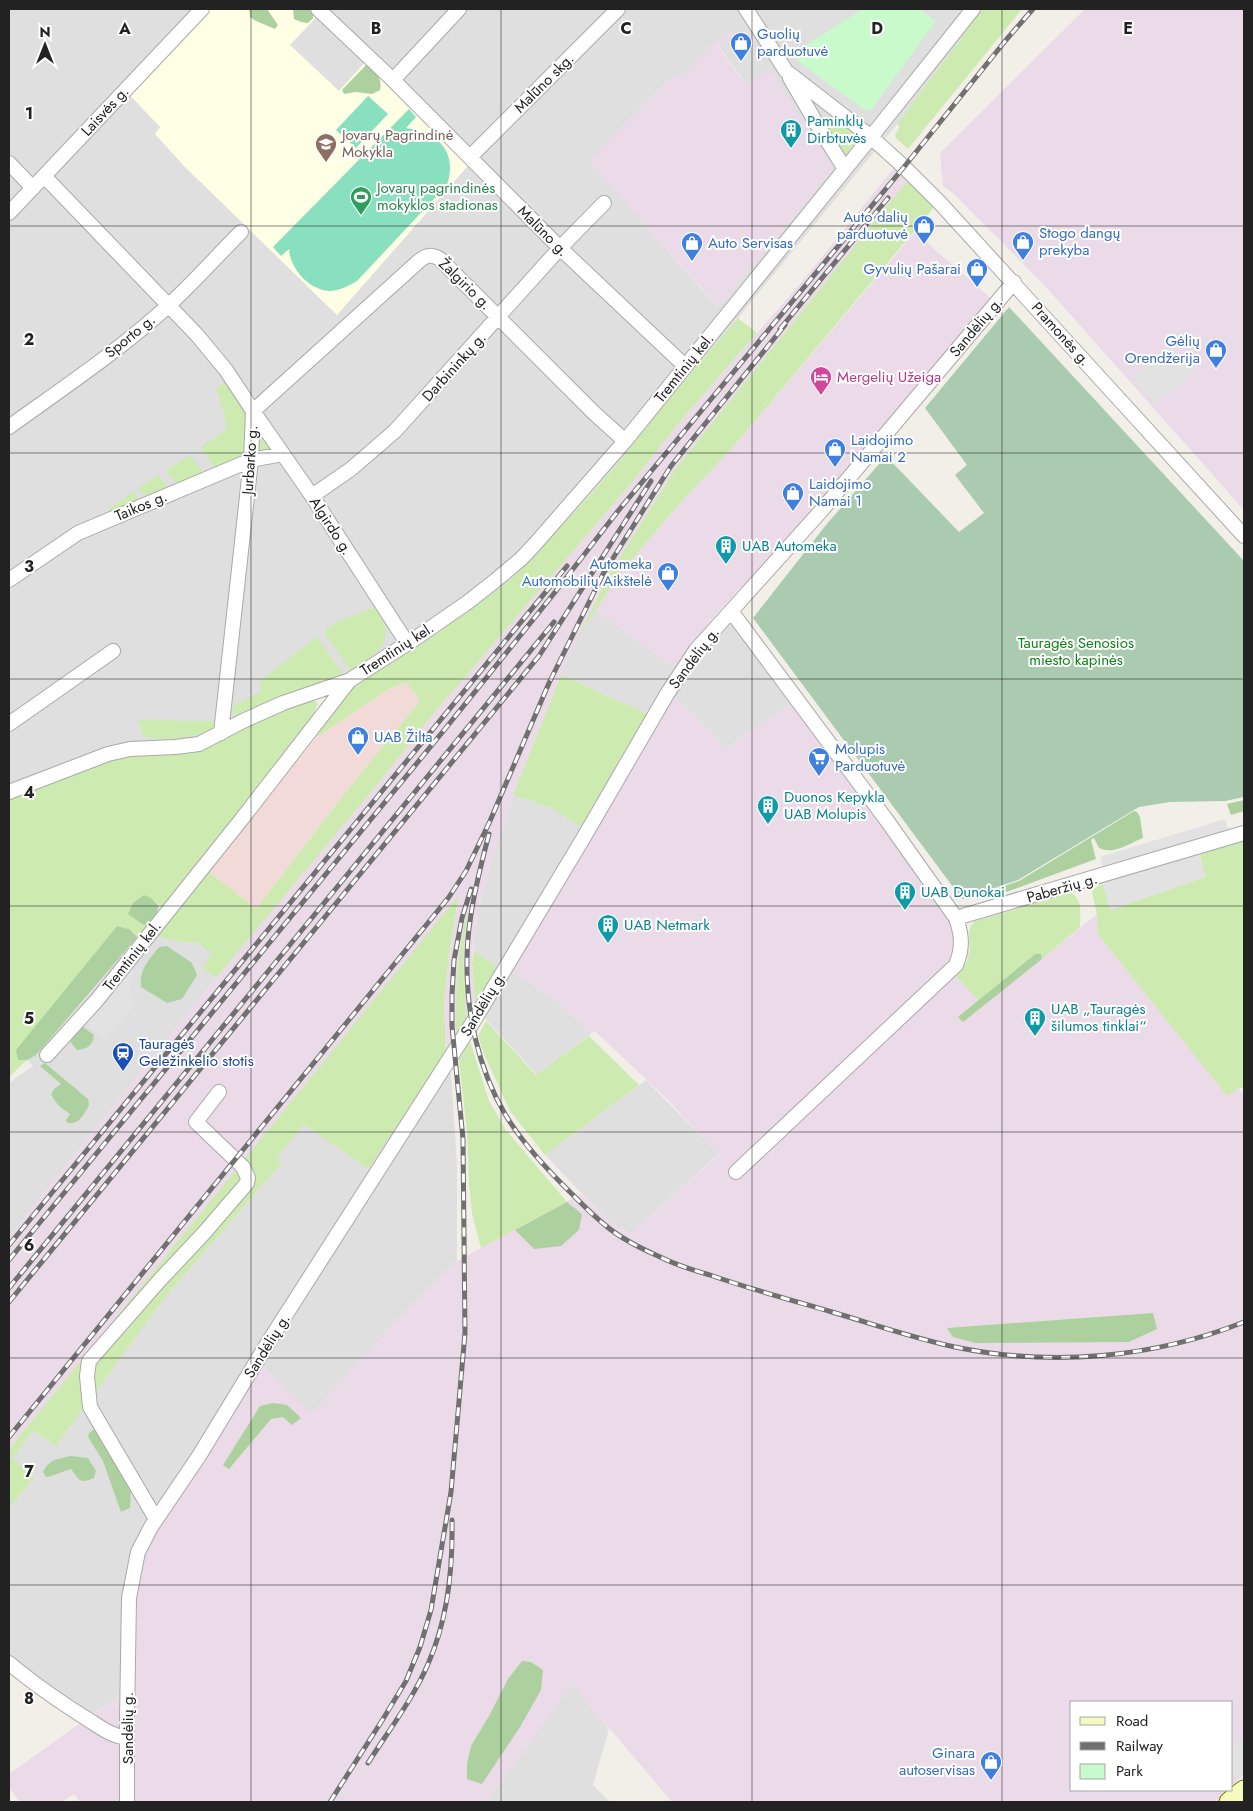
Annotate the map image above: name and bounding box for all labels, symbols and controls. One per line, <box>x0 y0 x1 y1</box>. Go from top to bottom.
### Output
text: A <box>118 17 131 40</box>
text: B <box>371 17 381 40</box>
text: C <box>620 17 632 40</box>
text: D <box>871 17 883 40</box>
text: E <box>1123 17 1133 40</box>
north arrow <box>20 20 70 70</box>
text: N <box>39 22 51 42</box>
place label: Guolių parduotuvė <box>757 23 828 62</box>
shop icon: Guolių parduotuvė <box>729 31 753 62</box>
street label: Malūno skg. <box>509 48 579 118</box>
street label: Laisvės g. <box>76 81 134 141</box>
text: 1 <box>25 102 33 125</box>
place label: Paminklų Dirbtuvės <box>807 110 866 149</box>
building icon: Paminklų Dirbtuvės <box>779 118 803 149</box>
place label: Jovarų Pagrindinė Mokykla <box>340 124 454 163</box>
school or university icon: Jovarų Pagrindinė Mokykla <box>314 132 338 163</box>
place label: Jovarų pagrindinės mokyklos stadionas <box>375 177 498 216</box>
sports icon: Jovarų pagrindinės mokyklos stadionas <box>349 185 373 216</box>
street label: Malūno g. <box>512 200 574 262</box>
place label: Auto dalių parduotuvė <box>837 206 908 245</box>
shop icon: Auto dalių parduotuvė <box>912 214 936 245</box>
place label: Stogo dangų prekyba <box>1039 222 1120 261</box>
shop icon: Stogo dangų prekyba <box>1011 230 1035 261</box>
shop icon: Auto Servisas <box>680 231 704 262</box>
place label: Auto Servisas <box>708 232 793 254</box>
street label: Žalgirio g. <box>434 253 496 315</box>
shop icon: Gyvulių Pašarai <box>965 257 989 288</box>
place label: Gyvulių Pašarai <box>863 258 961 280</box>
street label: Sandėlių g. <box>944 292 1008 362</box>
street label: Pramonės g. <box>1026 297 1096 371</box>
street label: Sporto g. <box>100 309 160 363</box>
street label: Darbininkų g. <box>417 327 491 407</box>
text: 2 <box>24 328 34 351</box>
street label: Tremtinių kel. <box>649 329 719 407</box>
place label: Gėlių Orendžerija <box>1125 330 1200 369</box>
shop icon: Gėlių Orendžerija <box>1204 338 1228 369</box>
hotel icon: Mergelių Užeiga <box>809 365 833 396</box>
place label: Mergelių Užeiga <box>837 366 941 388</box>
street label: Jurbarko g. <box>236 424 263 498</box>
place label: Laidojimo Namai 2 <box>851 429 913 468</box>
shop icon: Laidojimo Namai 2 <box>823 437 847 468</box>
place label: Laidojimo Namai 1 <box>809 473 871 512</box>
shop icon: Laidojimo Namai 1 <box>781 481 805 512</box>
street label: Taikos g. <box>111 485 171 527</box>
street label: Algirdo g. <box>304 493 358 559</box>
building icon: UAB Automeka <box>714 534 738 565</box>
place label: UAB Automeka <box>742 535 837 557</box>
place label: Automeka Automobilių Aikštelė <box>522 553 652 592</box>
text: 3 <box>24 555 34 578</box>
shop icon: Automeka Automobilių Aikštelė <box>656 561 680 592</box>
street label: Tremtinių kel. <box>356 617 438 681</box>
street label: Sandėlių g. <box>663 622 725 694</box>
park label: Tauragės Senosios miesto kapinės <box>1018 632 1134 671</box>
shop icon: UAB Žilta <box>346 725 370 756</box>
place label: UAB Žilta <box>374 726 433 748</box>
place label: Molupis Parduotuvė <box>835 738 906 777</box>
supermarket icon: Molupis Parduotuvė <box>807 746 831 777</box>
text: 4 <box>23 781 35 804</box>
place label: Duonos Kepykla UAB Molupis <box>784 786 885 825</box>
building icon: Duonos Kepykla UAB Molupis <box>756 794 780 825</box>
street label: Paberžių g. <box>1024 867 1100 909</box>
building icon: UAB Dunokai <box>893 880 917 911</box>
place label: UAB Dunokai <box>921 881 1005 903</box>
building icon: UAB Netmark <box>596 913 620 944</box>
place label: UAB Netmark <box>624 914 710 936</box>
street label: Tremtinių kel. <box>98 916 166 996</box>
street label: Sandėlių g. <box>455 967 511 1041</box>
place label: UAB „Tauragės šilumos tinklai“ <box>1051 998 1146 1037</box>
building icon: UAB „Tauragės šilumos tinklai“ <box>1023 1006 1047 1037</box>
text: 5 <box>24 1007 34 1030</box>
place label: Tauragės Geležinkelio stotis <box>139 1033 254 1072</box>
station icon: Tauragės Geležinkelio stotis <box>111 1041 135 1072</box>
text: 6 <box>24 1234 34 1257</box>
street label: Sandėlių g. <box>238 1309 296 1383</box>
text: 7 <box>24 1460 34 1483</box>
text: 8 <box>24 1687 34 1710</box>
street label: Sandėlių g. <box>117 1692 139 1764</box>
legend <box>1070 1701 1233 1791</box>
text: Road <box>1116 1710 1148 1732</box>
text: Railway <box>1116 1735 1163 1757</box>
place label: Ginara autoservisas <box>899 1742 975 1781</box>
shop icon: Ginara autoservisas <box>979 1750 1003 1781</box>
text: Park <box>1116 1760 1143 1782</box>

